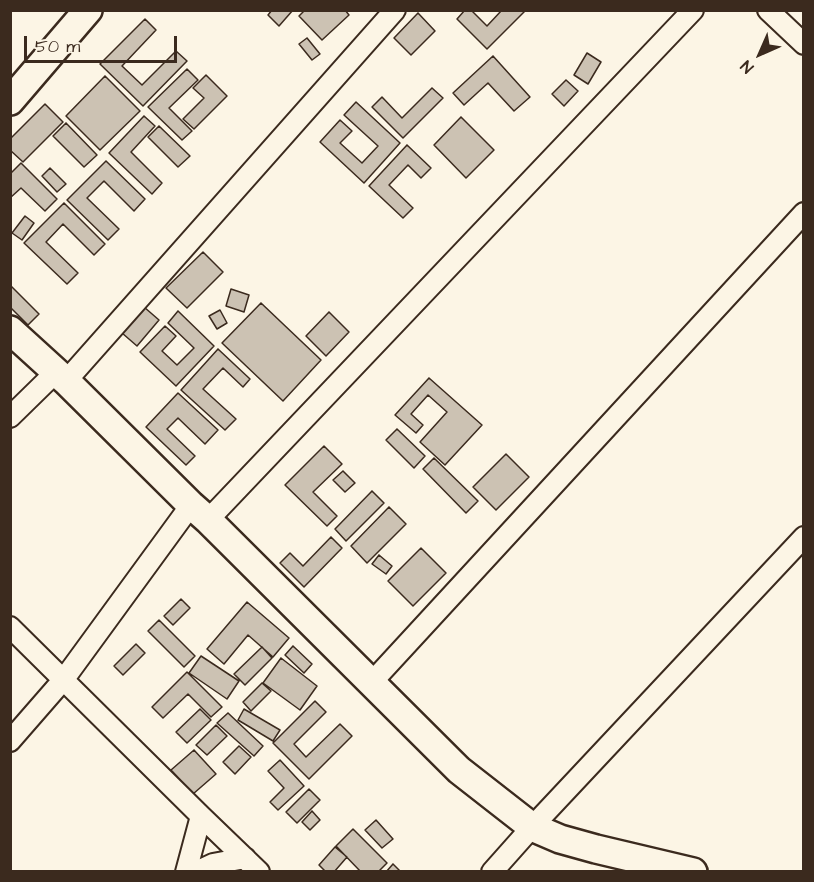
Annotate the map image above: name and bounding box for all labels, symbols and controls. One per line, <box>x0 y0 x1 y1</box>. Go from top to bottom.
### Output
scale bar <box>27 24 180 62</box>
north arrow <box>730 24 790 84</box>
text: 50 m <box>35 34 80 59</box>
text: N <box>736 55 759 78</box>

